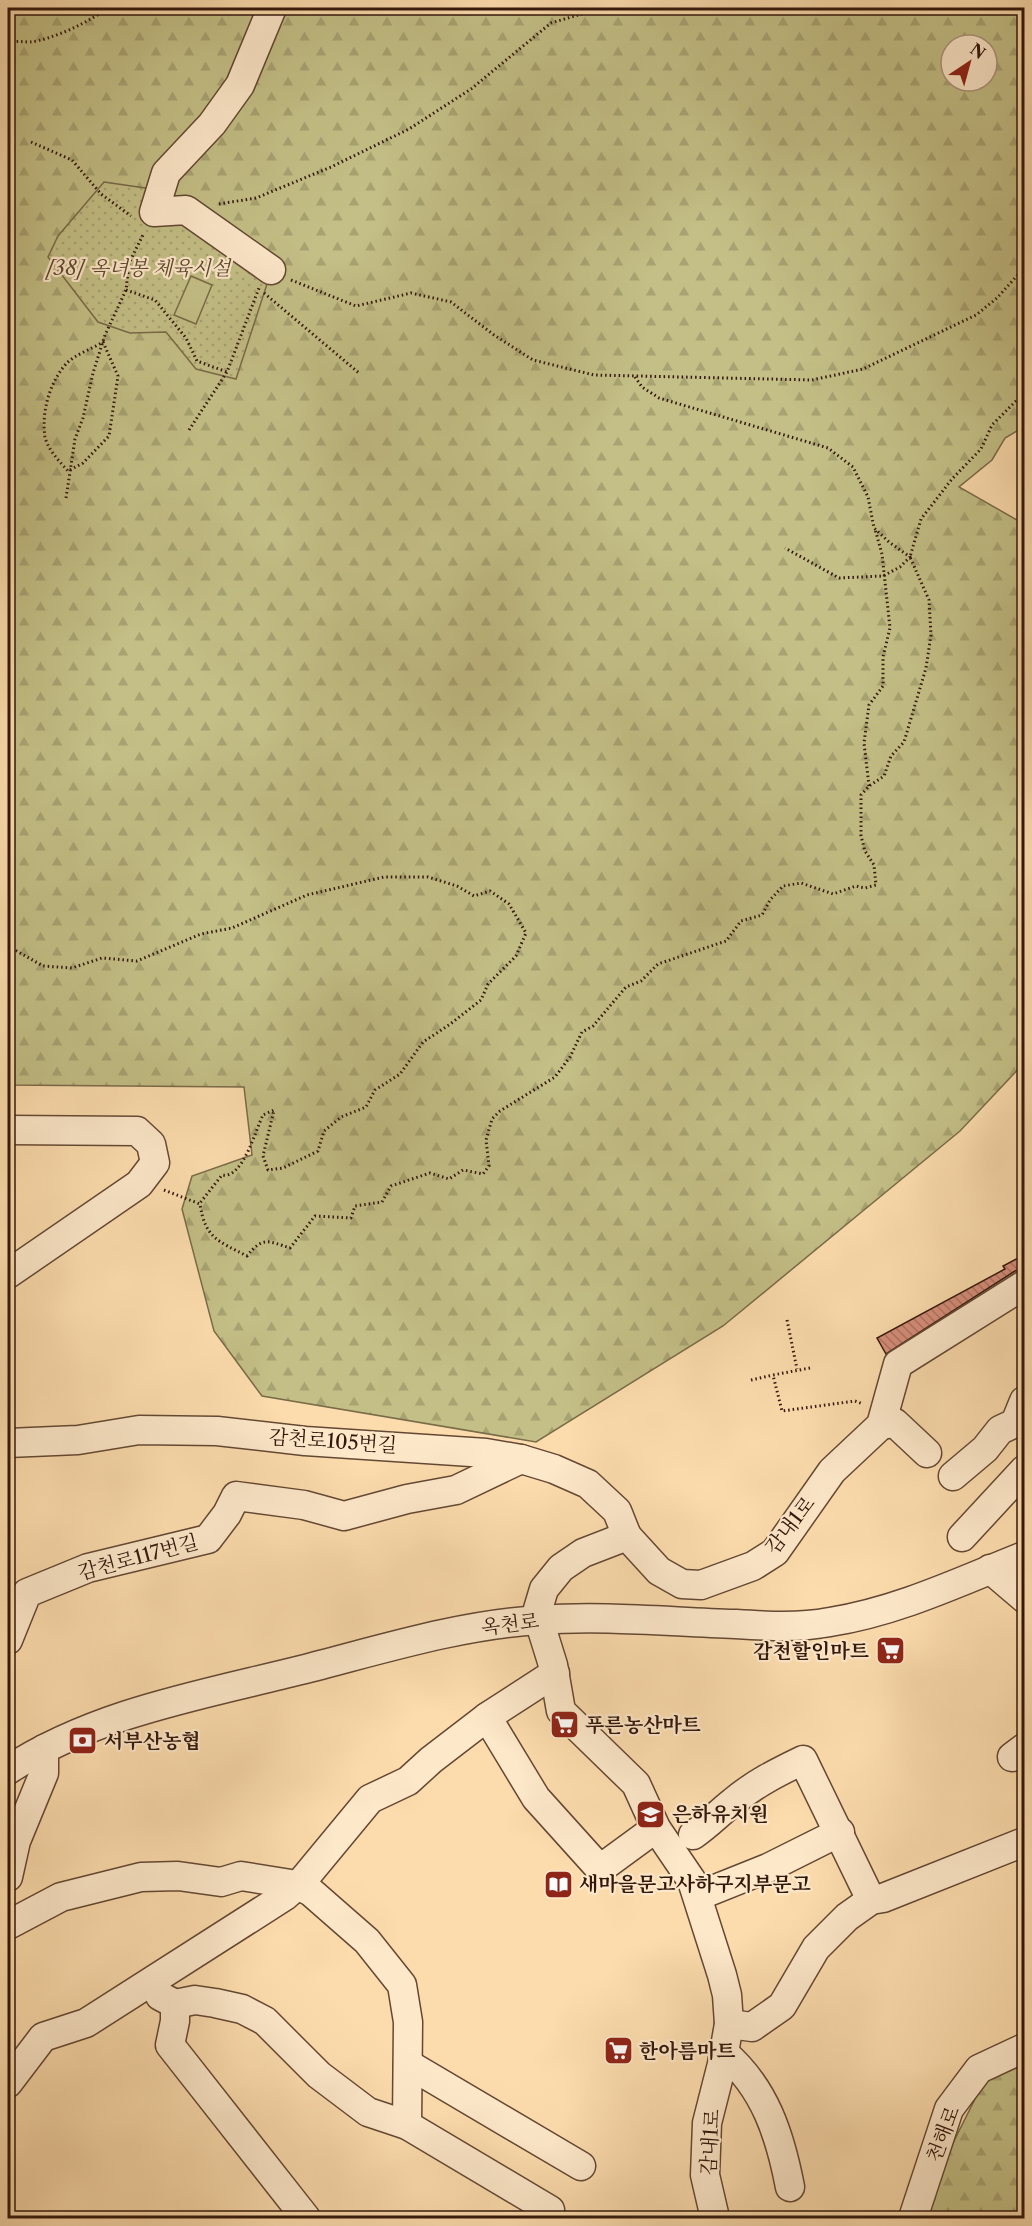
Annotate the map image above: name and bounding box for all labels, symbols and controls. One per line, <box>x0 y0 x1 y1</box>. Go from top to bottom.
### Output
north arrow <box>939 33 999 93</box>
text: N <box>966 39 989 63</box>
park label: [38] 옥녀봉 체육시설 <box>45 256 232 280</box>
street label: 감천로105번길 <box>268 1425 398 1457</box>
street label: 감내1로 <box>760 1491 820 1559</box>
street label: 감천로117번길 <box>75 1529 201 1585</box>
street label: 옥천로 <box>480 1609 540 1639</box>
supermarket icon: 감천할인마트 <box>874 1635 906 1667</box>
place label: 감천할인마트 <box>753 1639 869 1663</box>
supermarket icon: 푸른농산마트 <box>548 1709 580 1741</box>
place label: 푸른농산마트 <box>585 1713 701 1737</box>
bank icon: 서부산농협 <box>67 1725 99 1757</box>
place label: 서부산농협 <box>104 1729 201 1753</box>
school or university icon: 은하유치원 <box>635 1798 667 1830</box>
place label: 은하유치원 <box>672 1802 769 1826</box>
library icon: 새마을문고사하구지부문고 <box>542 1868 574 1900</box>
place label: 새마을문고사하구지부문고 <box>579 1872 811 1896</box>
supermarket icon: 한아름마트 <box>602 2035 634 2067</box>
place label: 한아름마트 <box>639 2039 736 2063</box>
street label: 천해로 <box>921 2103 965 2165</box>
street label: 감내1로 <box>696 2108 724 2176</box>

